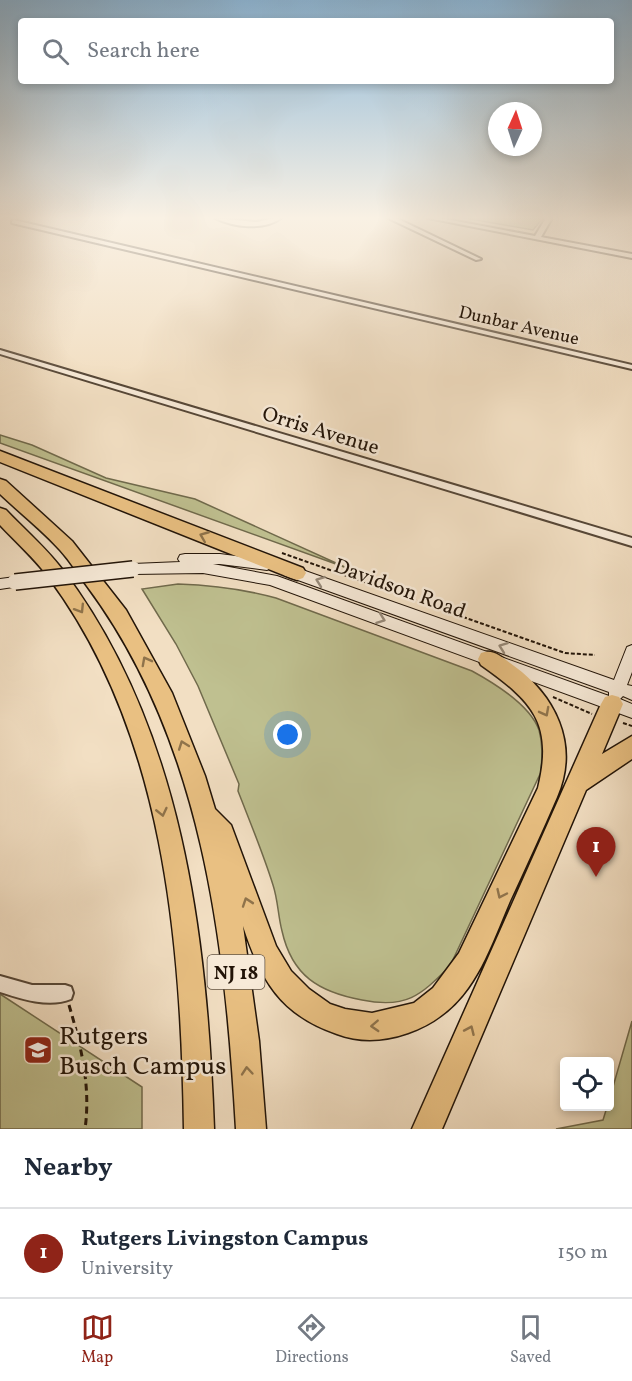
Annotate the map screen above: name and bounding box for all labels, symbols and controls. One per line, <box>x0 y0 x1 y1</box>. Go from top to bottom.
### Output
search box <box>18 18 614 84</box>
icon: search <box>39 35 72 68</box>
text: Search here <box>87 36 200 67</box>
north arrow <box>488 102 542 156</box>
street label: Dunbar Avenue <box>456 300 581 352</box>
street label: Orris Avenue <box>258 400 383 463</box>
one-way arrow <box>199 531 210 544</box>
street label: Davidson Road <box>329 552 470 627</box>
one-way arrow <box>315 576 326 589</box>
one-way arrow <box>73 603 85 613</box>
one-way arrow <box>376 612 386 625</box>
one-way arrow <box>499 641 509 654</box>
one-way arrow <box>142 657 153 667</box>
one-way arrow <box>538 706 550 717</box>
your location <box>273 720 302 749</box>
one-way arrow <box>177 740 190 751</box>
one-way arrow <box>155 806 168 816</box>
pin: 1 <box>576 828 616 877</box>
one-way arrow <box>496 887 508 898</box>
one-way arrow <box>242 897 254 908</box>
road number: NJ 18 <box>208 955 264 989</box>
place label: Rutgers Busch Campus <box>59 1019 226 1085</box>
one-way arrow <box>371 1019 380 1032</box>
one-way arrow <box>463 1025 475 1036</box>
school or university icon: Rutgers Busch Campus <box>22 1034 54 1066</box>
map controls <box>560 1057 614 1111</box>
button: locate <box>560 1057 614 1111</box>
one-way arrow <box>241 1066 254 1075</box>
text: Nearby <box>24 1150 113 1186</box>
text: Rutgers Livingston Campus <box>81 1224 368 1255</box>
text: 1 <box>39 1239 48 1267</box>
text: 150 m <box>557 1239 608 1267</box>
text: University <box>81 1255 173 1283</box>
tab: Map <box>81 1311 114 1369</box>
tab: Directions <box>275 1311 349 1369</box>
tab: Saved <box>510 1311 551 1369</box>

